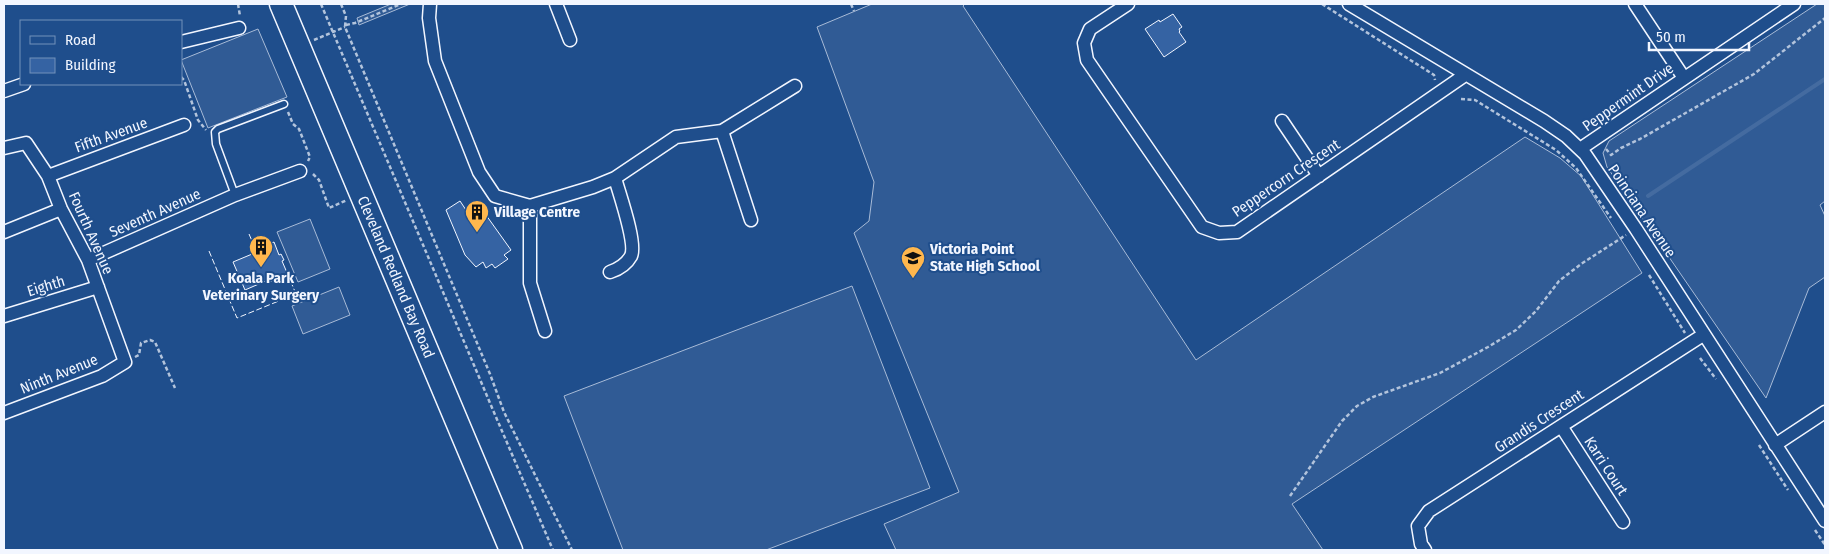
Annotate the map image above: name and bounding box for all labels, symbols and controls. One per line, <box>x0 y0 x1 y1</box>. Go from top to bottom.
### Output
legend <box>20 20 182 85</box>
scale bar <box>1649 20 1749 52</box>
text: 50 m <box>1656 28 1686 46</box>
text: Road <box>65 31 96 49</box>
text: Building <box>65 56 116 74</box>
street label: Peppermint Drive <box>1579 59 1677 135</box>
street label: Fifth Avenue <box>72 114 150 156</box>
street label: Peppercorn Crescent <box>1229 135 1343 221</box>
street label: Poinciana Avenue <box>1604 161 1680 261</box>
street label: Seventh Avenue <box>107 185 203 241</box>
street label: Fourth Avenue <box>65 189 117 277</box>
street label: Cleveland Redland Bay Road <box>354 193 438 361</box>
building icon: Village Centre <box>464 199 490 233</box>
place label: Village Centre <box>493 203 580 221</box>
building icon: Koala Park Veterinary Surgery <box>248 234 274 268</box>
place label: Victoria Point State High School <box>929 240 1041 275</box>
school or university icon: Victoria Point State High School <box>900 245 926 279</box>
place label: Koala Park Veterinary Surgery <box>202 269 320 304</box>
street label: Eighth <box>25 272 67 300</box>
street label: Ninth Avenue <box>18 350 100 398</box>
street label: Grandis Crescent <box>1491 385 1587 457</box>
street label: Karri Court <box>1580 433 1632 499</box>

